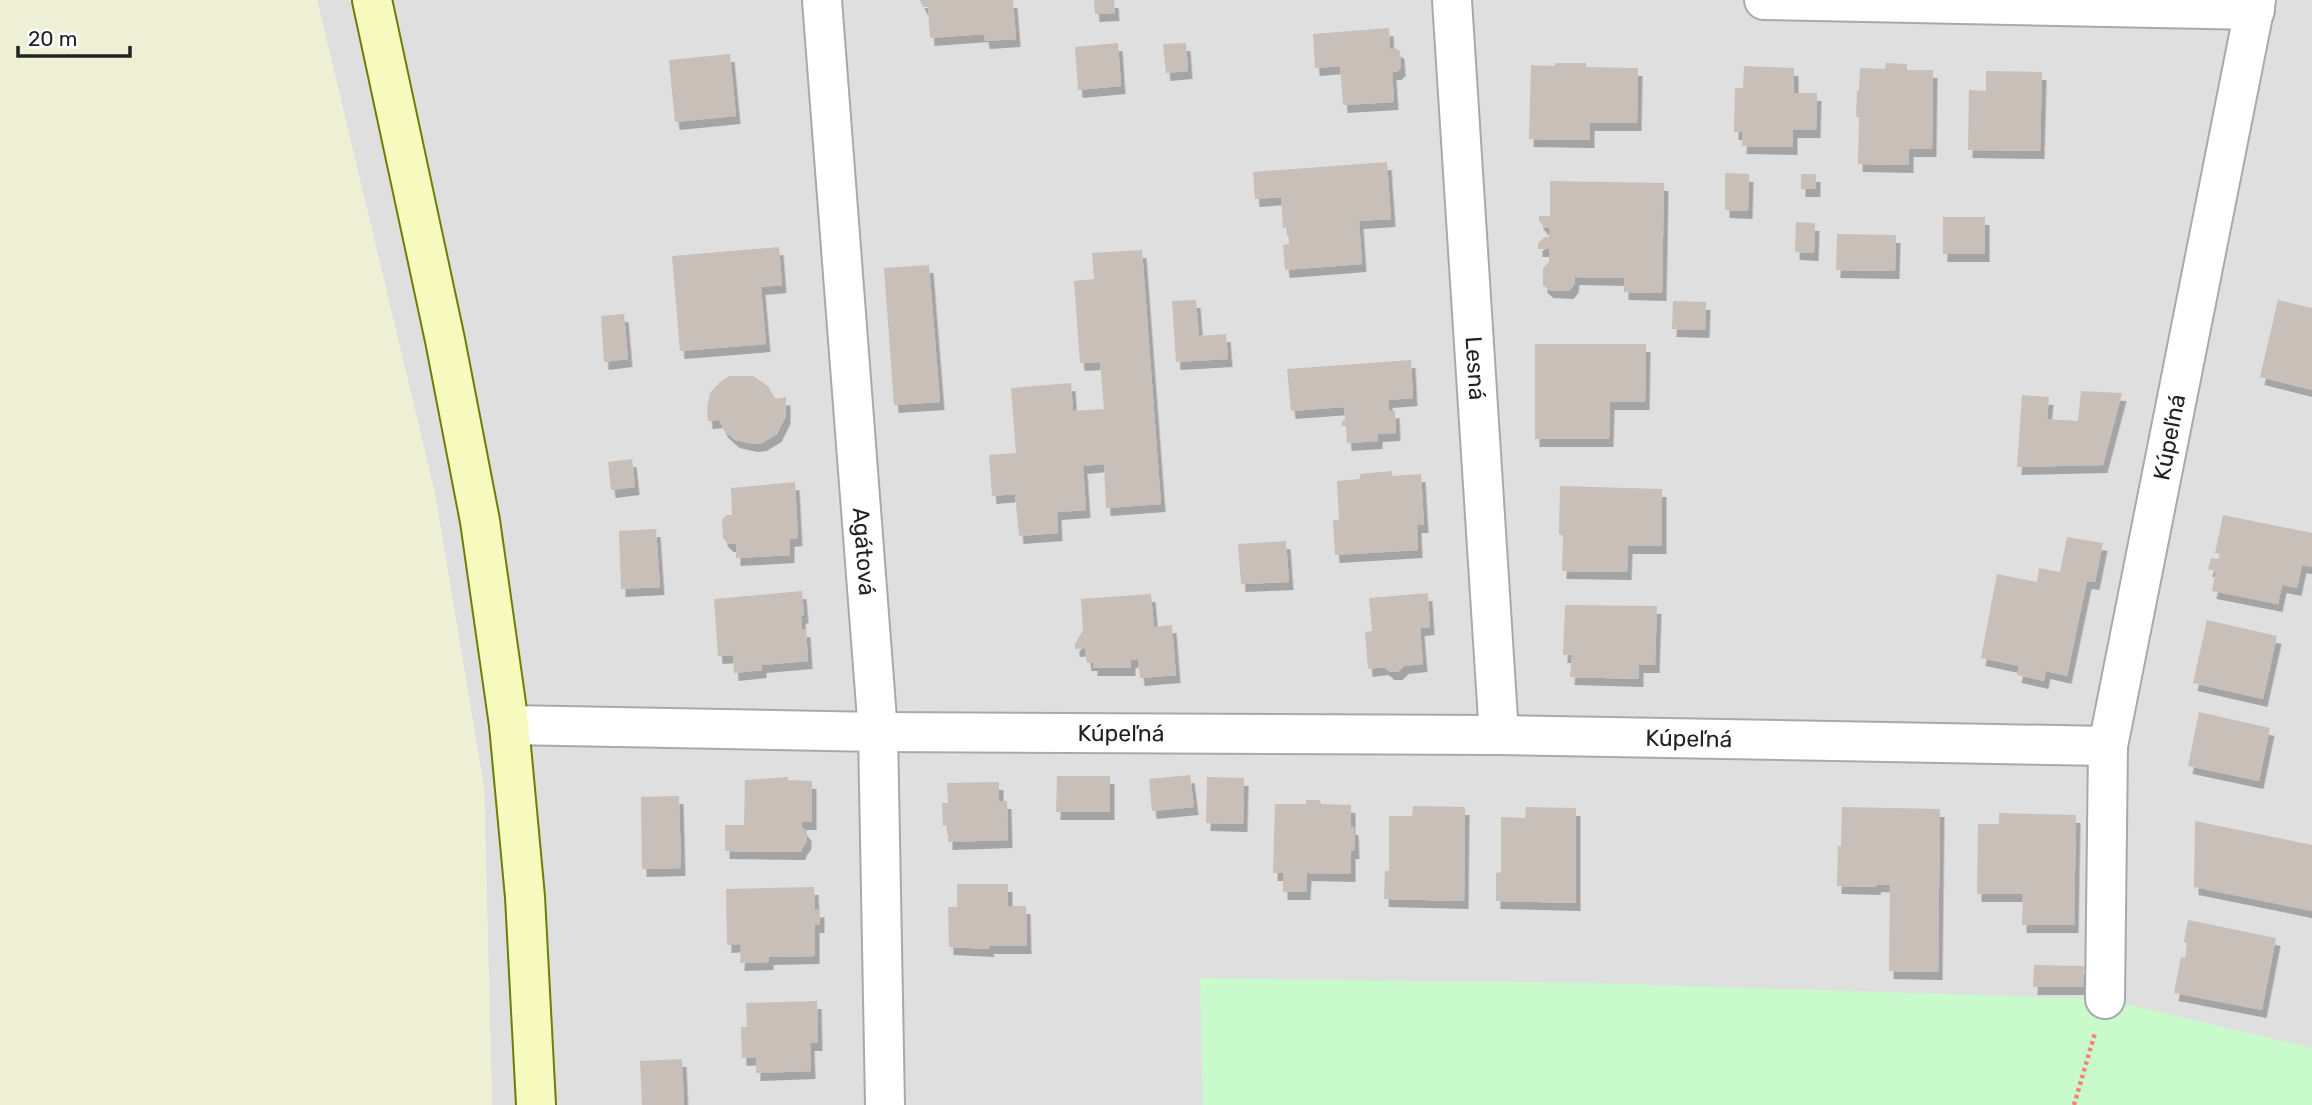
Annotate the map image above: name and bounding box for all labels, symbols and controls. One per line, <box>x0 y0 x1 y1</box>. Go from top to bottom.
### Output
scale bar <box>18 14 130 58</box>
text: 20 m <box>28 26 77 51</box>
street label: Lesná <box>1460 335 1492 401</box>
street label: Kúpeľná <box>2147 392 2191 483</box>
street label: Agátová <box>847 506 882 597</box>
street label: Kúpeľná <box>1077 719 1164 747</box>
street label: Kúpeľná <box>1645 724 1733 753</box>

